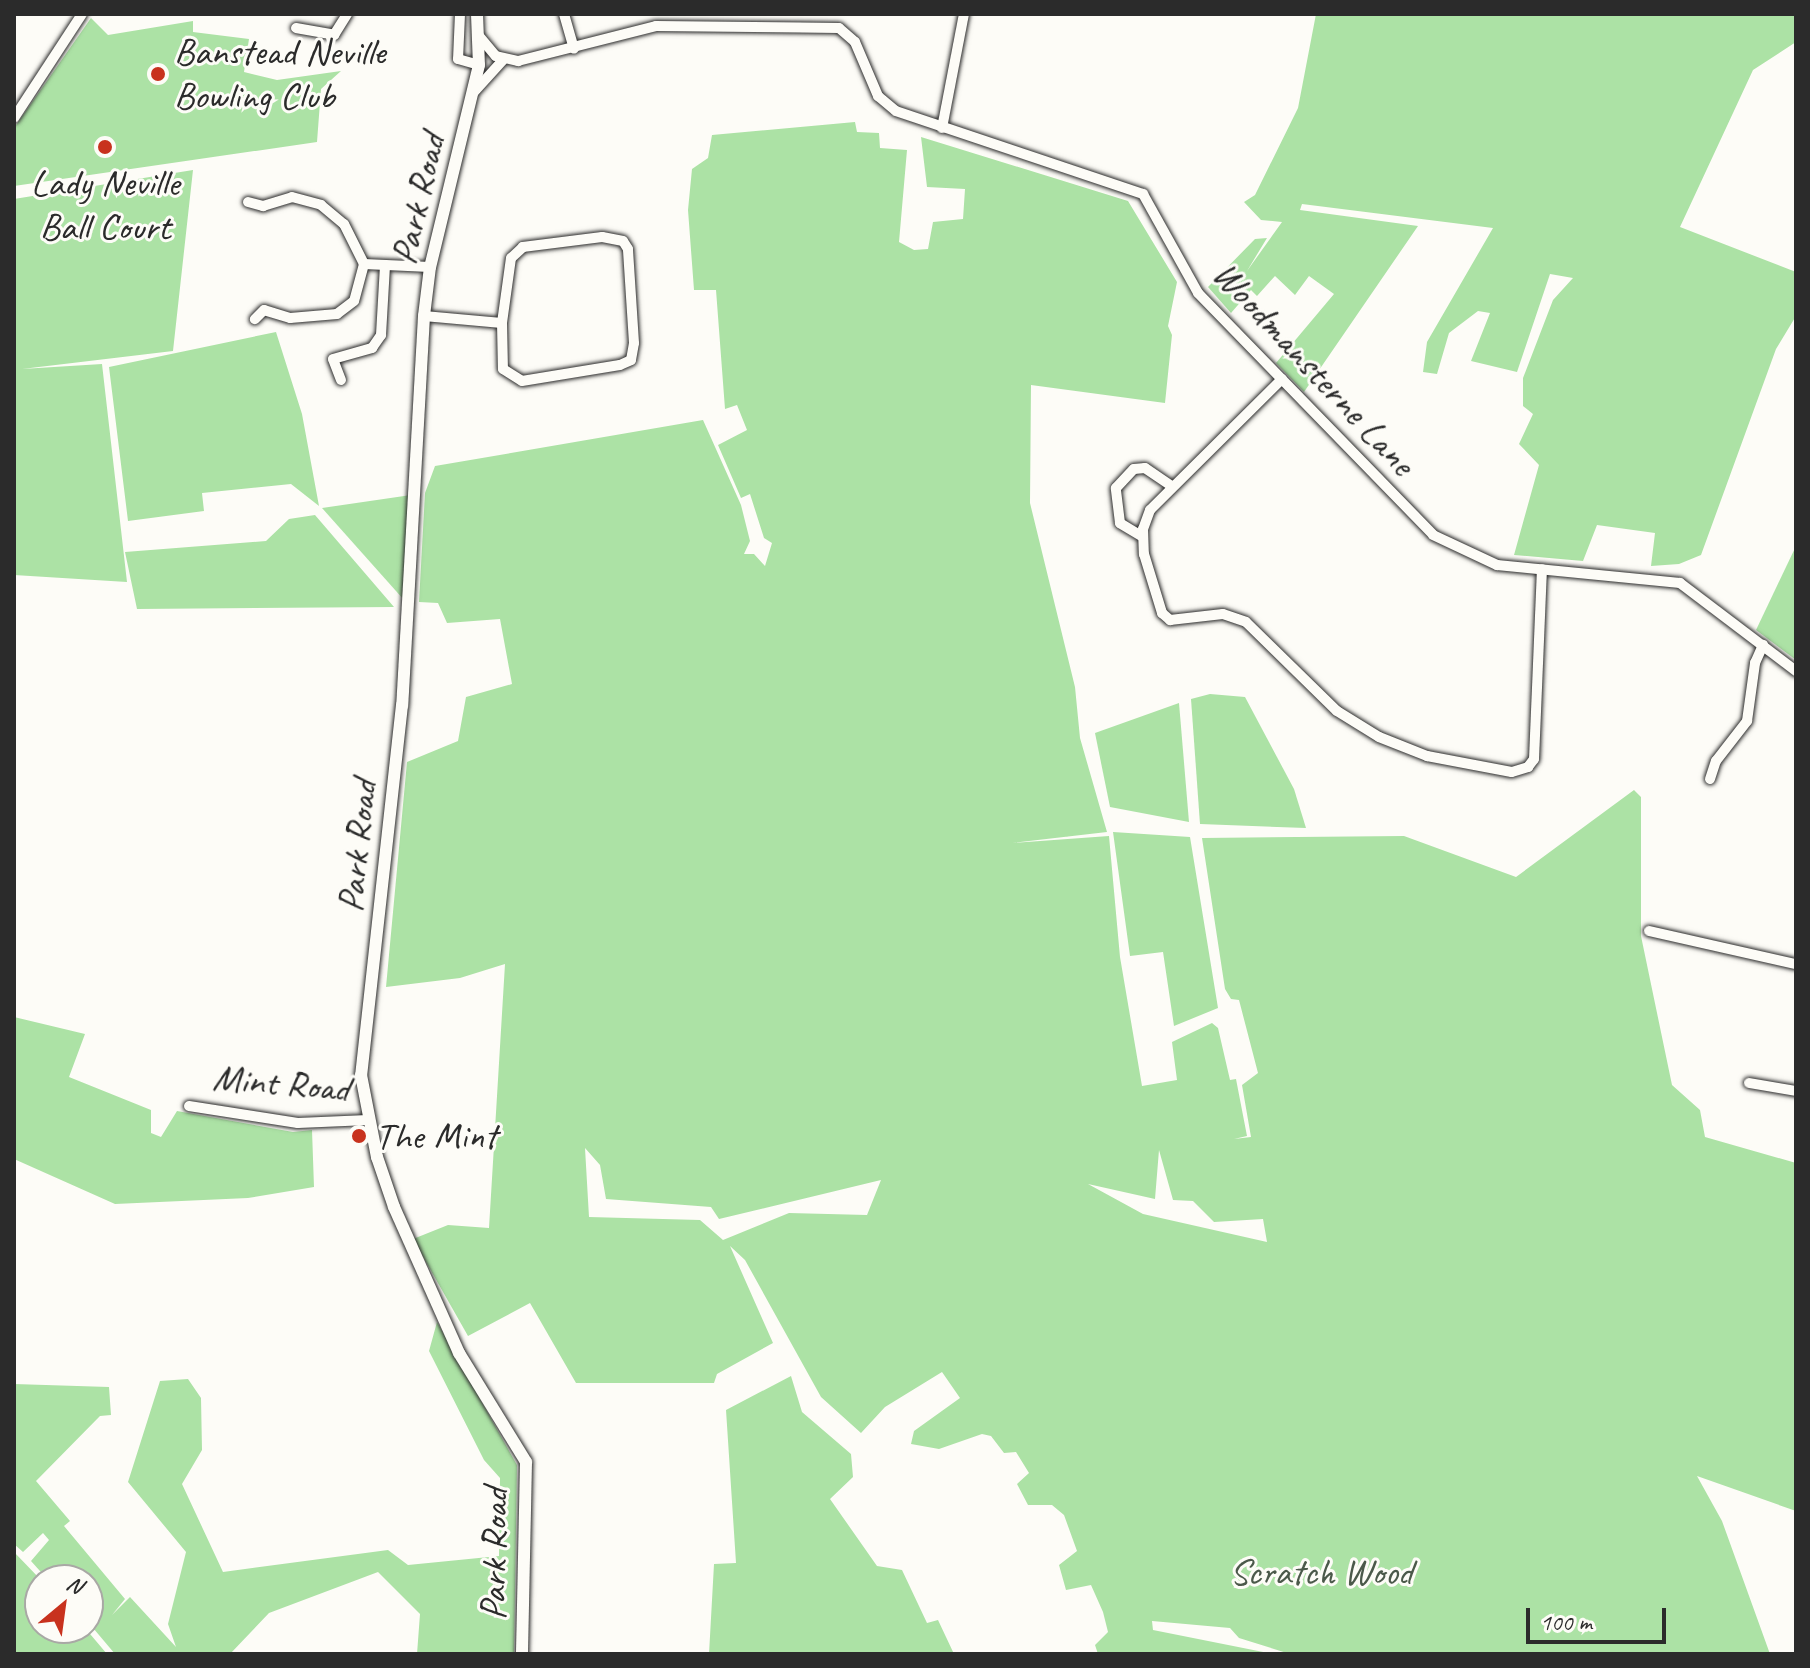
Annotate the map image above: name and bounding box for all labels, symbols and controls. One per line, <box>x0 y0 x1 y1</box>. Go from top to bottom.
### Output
place label: Banstead Neville Bowling Club <box>174 29 385 118</box>
marker: Banstead Neville Bowling Club <box>149 65 167 83</box>
street label: Park Road <box>381 129 455 269</box>
marker: Lady Neville Ball Court <box>96 138 114 156</box>
place label: Lady Neville Ball Court <box>30 160 180 250</box>
street label: Woodmansterne Lane <box>1203 251 1425 485</box>
street label: Park Road <box>327 777 387 915</box>
street label: Mint Road <box>211 1054 351 1112</box>
place label: The Mint <box>375 1113 497 1159</box>
marker: The Mint <box>350 1127 368 1145</box>
street label: Park Road <box>470 1487 518 1621</box>
park label: Scratch Wood <box>1229 1549 1413 1595</box>
north arrow <box>24 1564 104 1644</box>
text: N <box>62 1569 87 1600</box>
scale bar <box>1530 1592 1670 1642</box>
text: 100 m <box>1540 1607 1592 1637</box>

